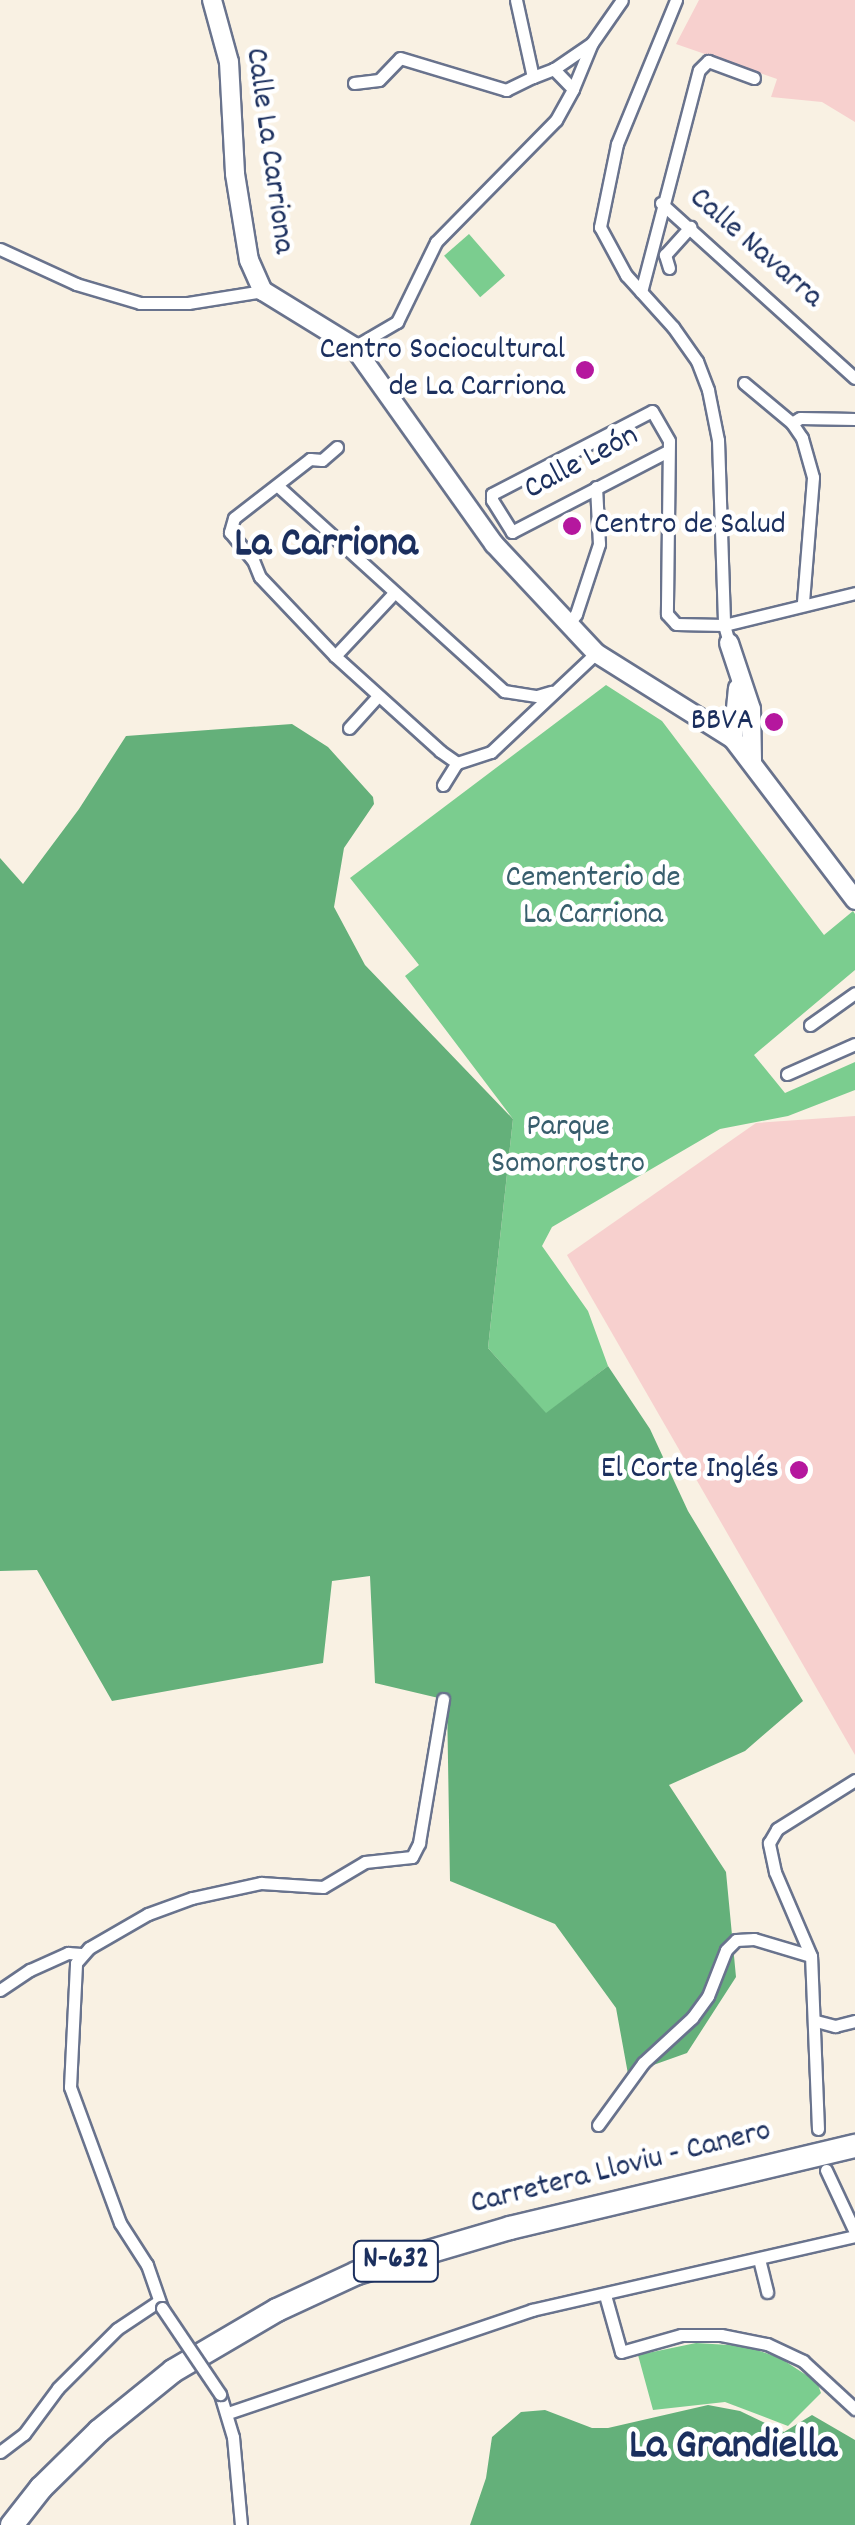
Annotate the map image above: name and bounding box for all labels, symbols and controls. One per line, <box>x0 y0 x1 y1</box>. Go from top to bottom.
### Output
street label: Calle La Carriona <box>235 46 301 256</box>
street label: Calle Navarra <box>680 180 830 318</box>
place label: Centro Sociocultural de La Carriona <box>319 333 565 408</box>
marker: Centro Sociocultural de La Carriona <box>574 359 596 381</box>
street label: Calle León <box>518 418 646 510</box>
place label: Centro de Salud <box>594 507 786 545</box>
marker: Centro de Salud <box>559 513 585 539</box>
district label: La Carriona <box>234 521 418 571</box>
place label: BBVA <box>691 703 754 741</box>
marker: BBVA <box>763 711 785 733</box>
park label: Cementerio de La Carriona <box>505 861 681 936</box>
park label: Parque Somorrostro <box>491 1110 645 1185</box>
place label: El Corte Inglés <box>601 1451 779 1489</box>
marker: El Corte Inglés <box>788 1459 810 1481</box>
street label: Carretera Lloviu - Canero <box>467 2113 775 2225</box>
road number: N-632 <box>351 2236 441 2286</box>
district label: La Grandiella <box>629 2423 837 2473</box>

